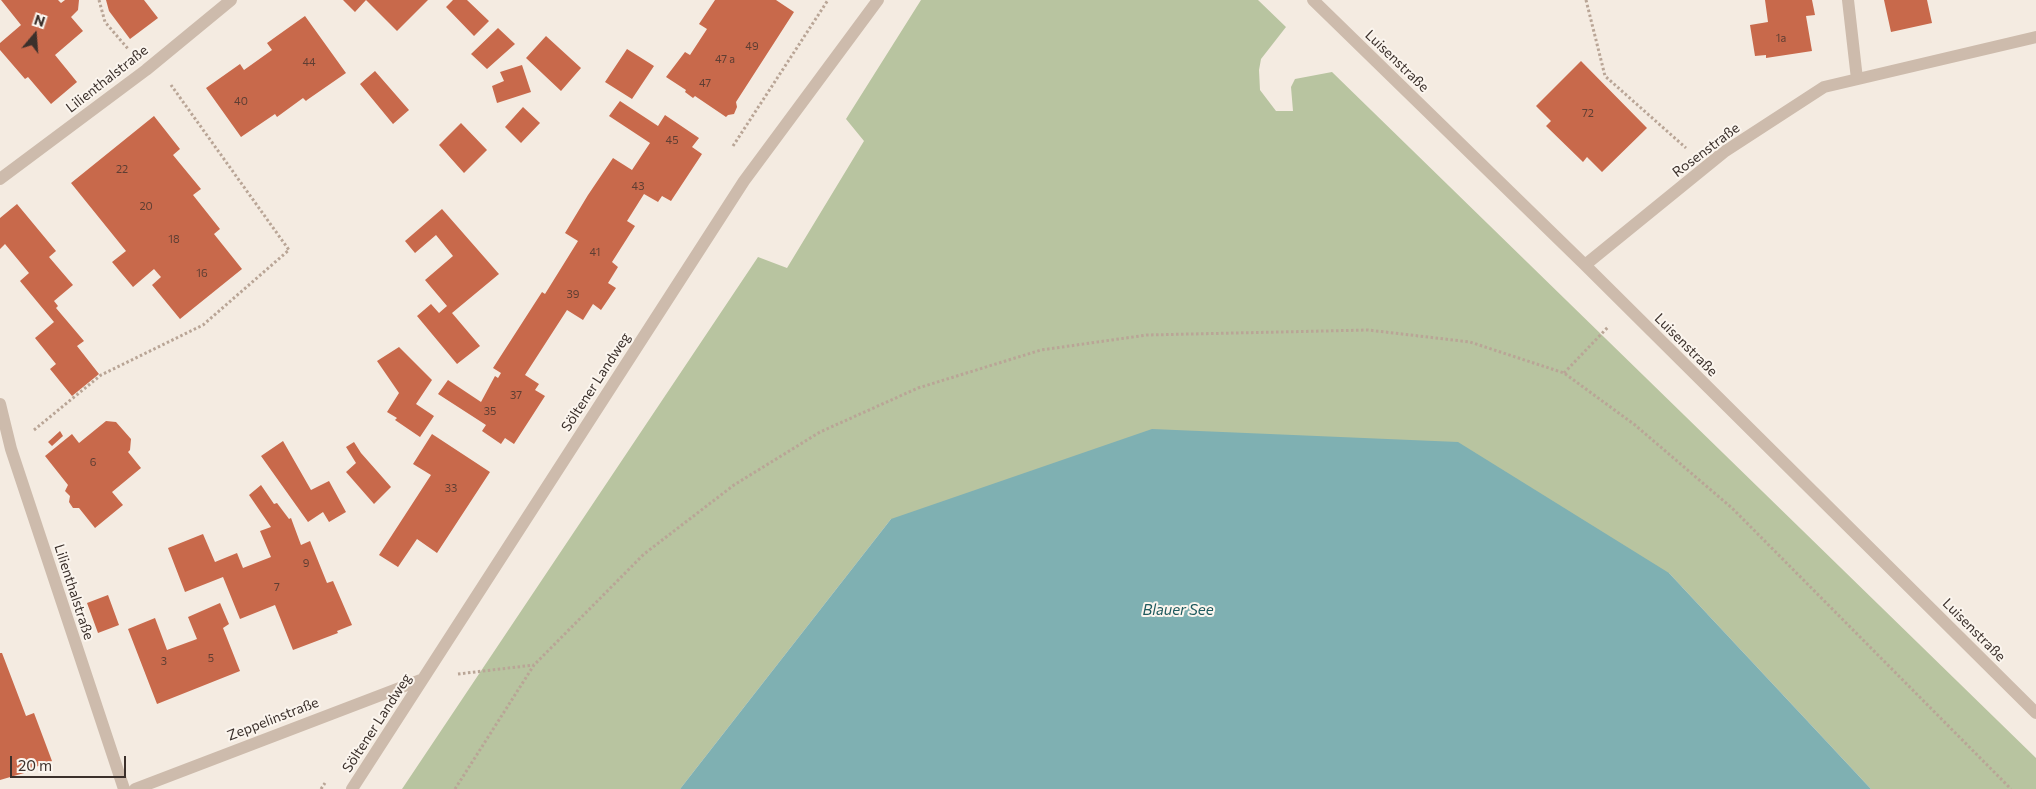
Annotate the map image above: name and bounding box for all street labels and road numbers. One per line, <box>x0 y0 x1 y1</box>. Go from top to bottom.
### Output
street label: Luisenstraße <box>1362 27 1432 95</box>
street label: Lilienthalstraße <box>63 42 151 116</box>
street label: Rosenstraße <box>1669 119 1743 181</box>
street label: Luisenstraße <box>1651 310 1721 380</box>
street label: Söltener Landweg <box>558 330 634 434</box>
street label: Lilienthalstraße <box>51 542 97 642</box>
street label: Luisenstraße <box>1939 595 2009 665</box>
street label: Söltener Landweg <box>339 671 415 775</box>
street label: Zeppelinstraße <box>225 694 321 744</box>

